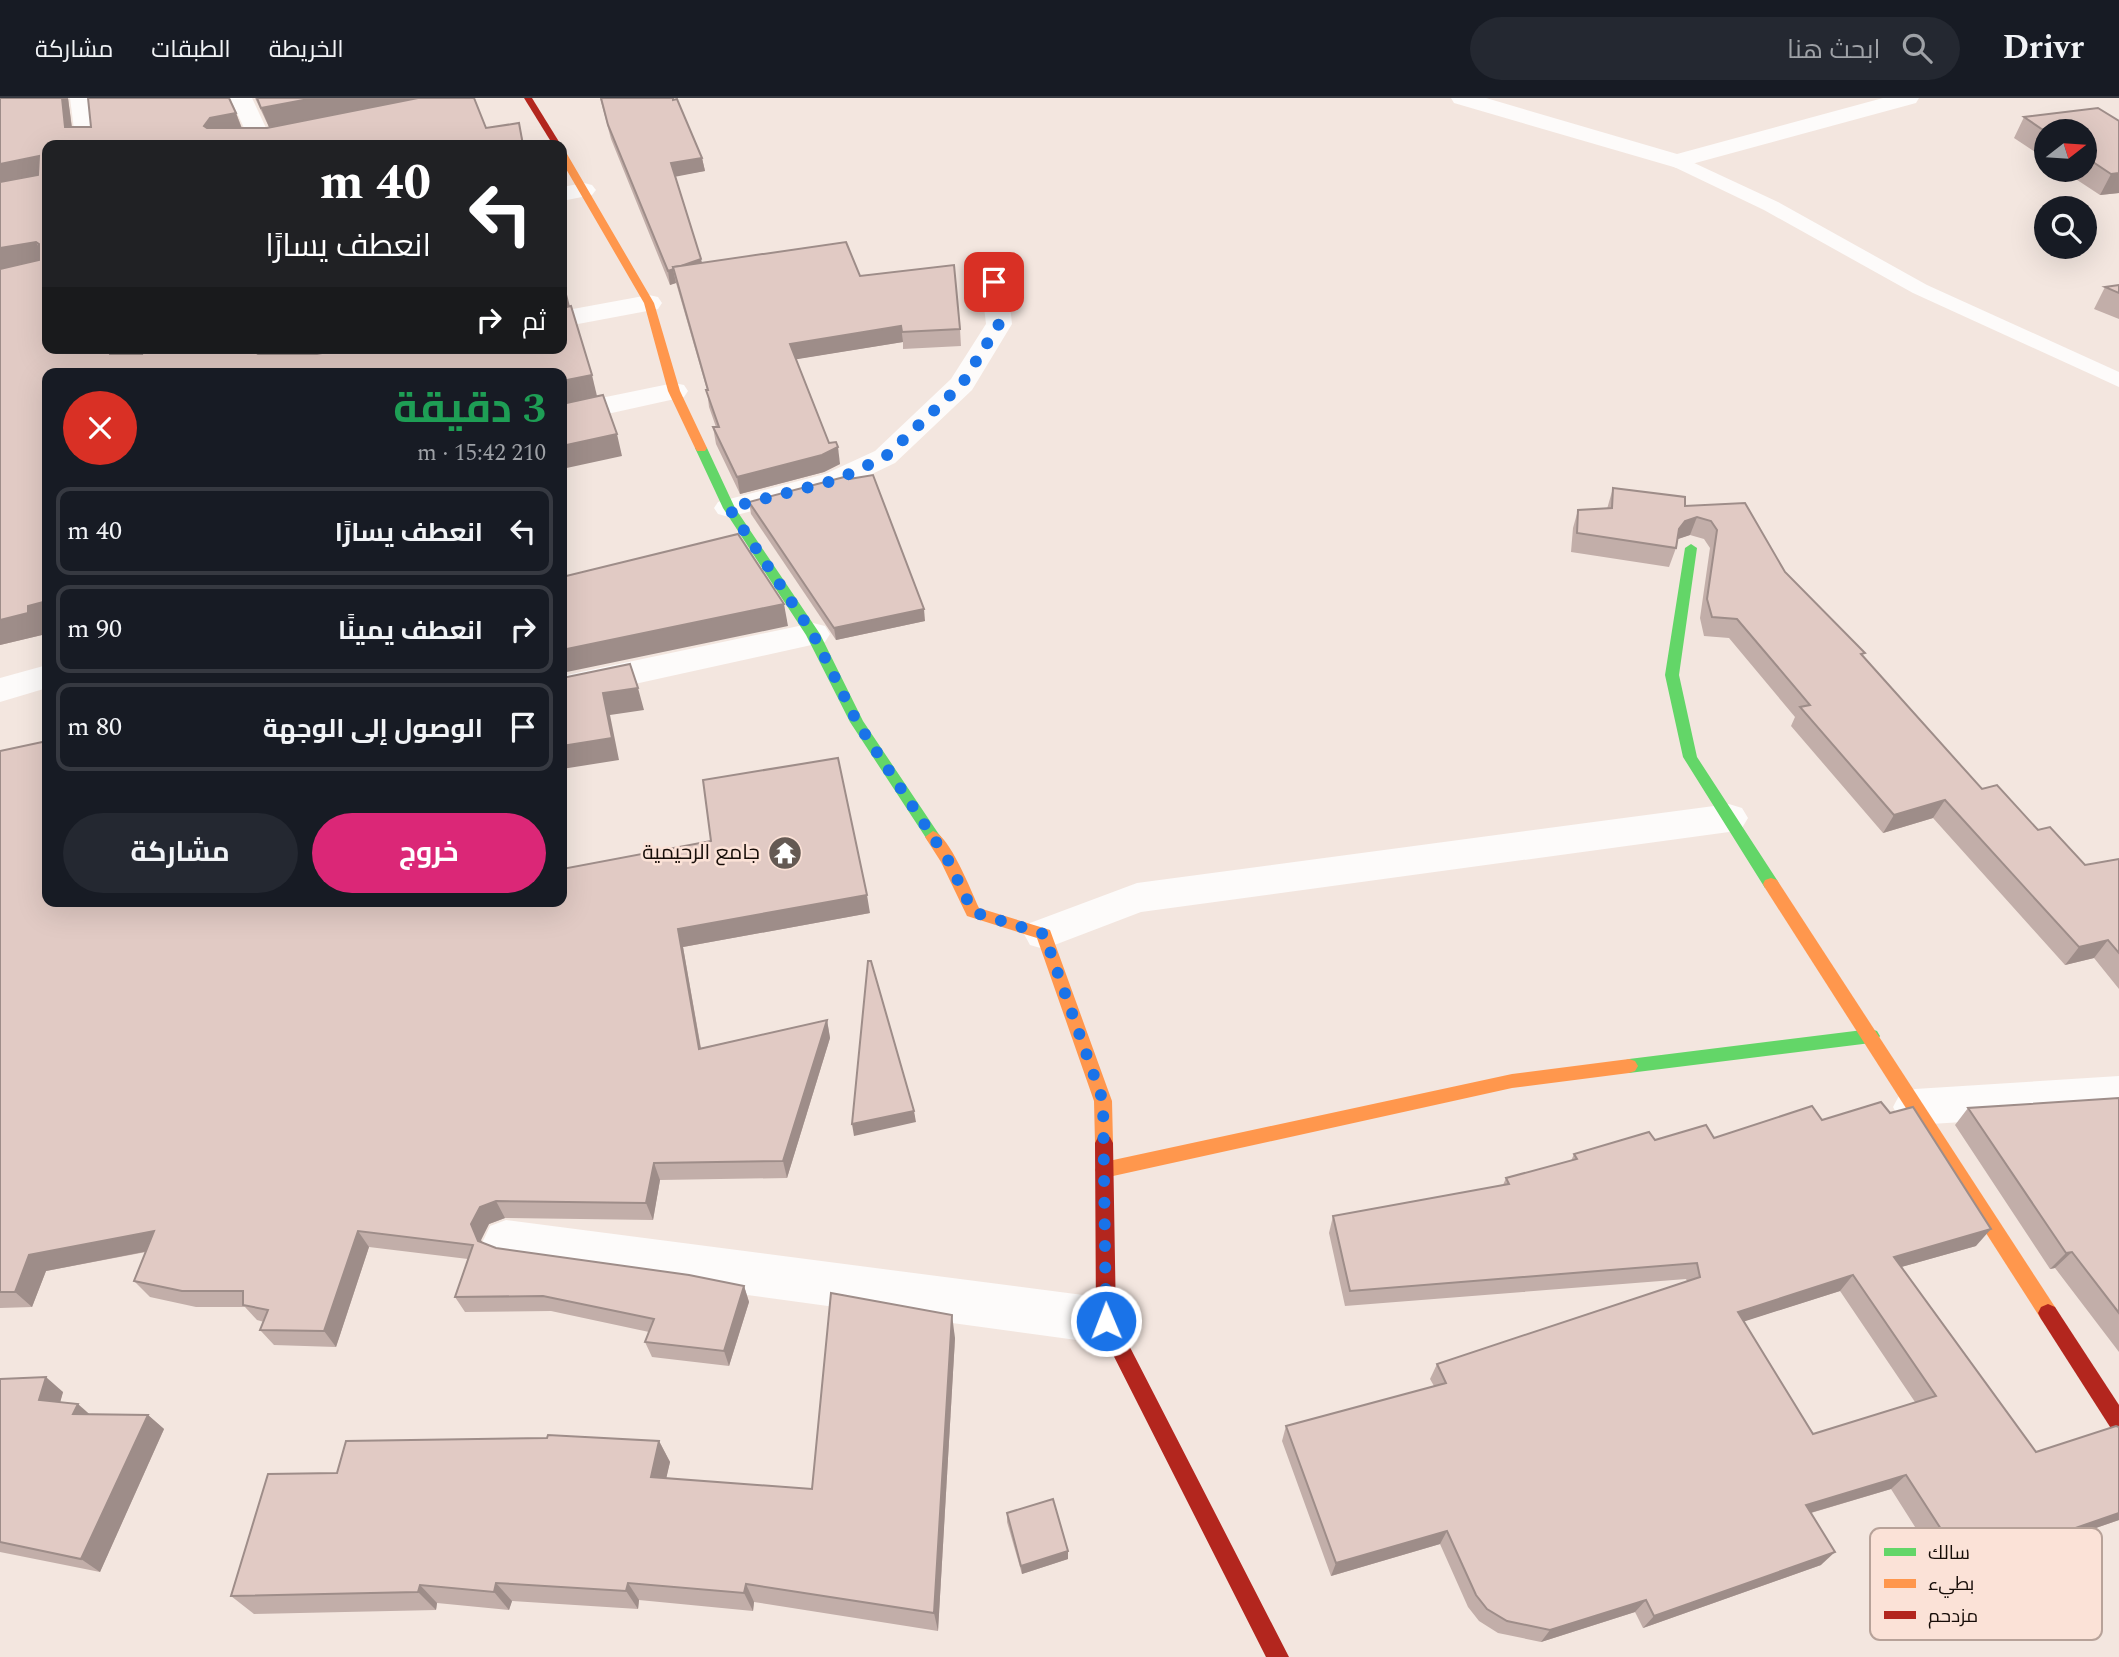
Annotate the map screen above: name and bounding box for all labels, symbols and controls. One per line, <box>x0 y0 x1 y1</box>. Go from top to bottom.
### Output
search box <box>1470 17 1960 80</box>
text: Drivr <box>2002 23 2084 73</box>
icon: search <box>1898 29 1936 67</box>
text: ابحث هنا <box>1787 30 1880 70</box>
text: مشاركة <box>35 32 113 68</box>
text: الطبقات <box>151 32 231 68</box>
text: الخريطة <box>269 32 344 68</box>
north arrow <box>2034 119 2096 182</box>
map controls <box>2034 119 2097 259</box>
text: 40 m <box>320 146 431 221</box>
icon: left <box>455 168 546 259</box>
button: search <box>2034 196 2097 259</box>
text: انعطف يسارًا <box>265 222 431 271</box>
pin <box>964 252 1024 312</box>
icon: arrive <box>975 263 1013 301</box>
icon: right <box>470 301 508 339</box>
text: ثم <box>522 302 546 342</box>
text: 3 دقيقة <box>393 378 546 441</box>
button: close <box>63 391 137 465</box>
text: 210 m · 15:42 <box>417 436 546 471</box>
text: 40 m <box>67 511 122 551</box>
icon: left <box>504 512 542 550</box>
text: انعطف يسارًا <box>335 513 483 553</box>
text: 90 m <box>67 609 122 649</box>
icon: right <box>504 610 542 648</box>
text: انعطف يمينًا <box>338 611 483 651</box>
text: 80 m <box>67 707 122 747</box>
icon: arrive <box>504 708 542 746</box>
text: الوصول إلى الوجهة <box>263 709 483 749</box>
button: مشاركة <box>63 813 298 893</box>
button: خروج <box>312 813 546 893</box>
temple icon: جامع الرحيمية <box>766 834 804 872</box>
place label: جامع الرحيمية <box>642 837 760 869</box>
position arrow <box>1069 1284 1143 1358</box>
legend <box>1870 1528 2102 1640</box>
text: سالك <box>1928 1539 1970 1568</box>
text: بطيء <box>1928 1570 1974 1599</box>
text: مزدحم <box>1928 1602 1978 1631</box>

